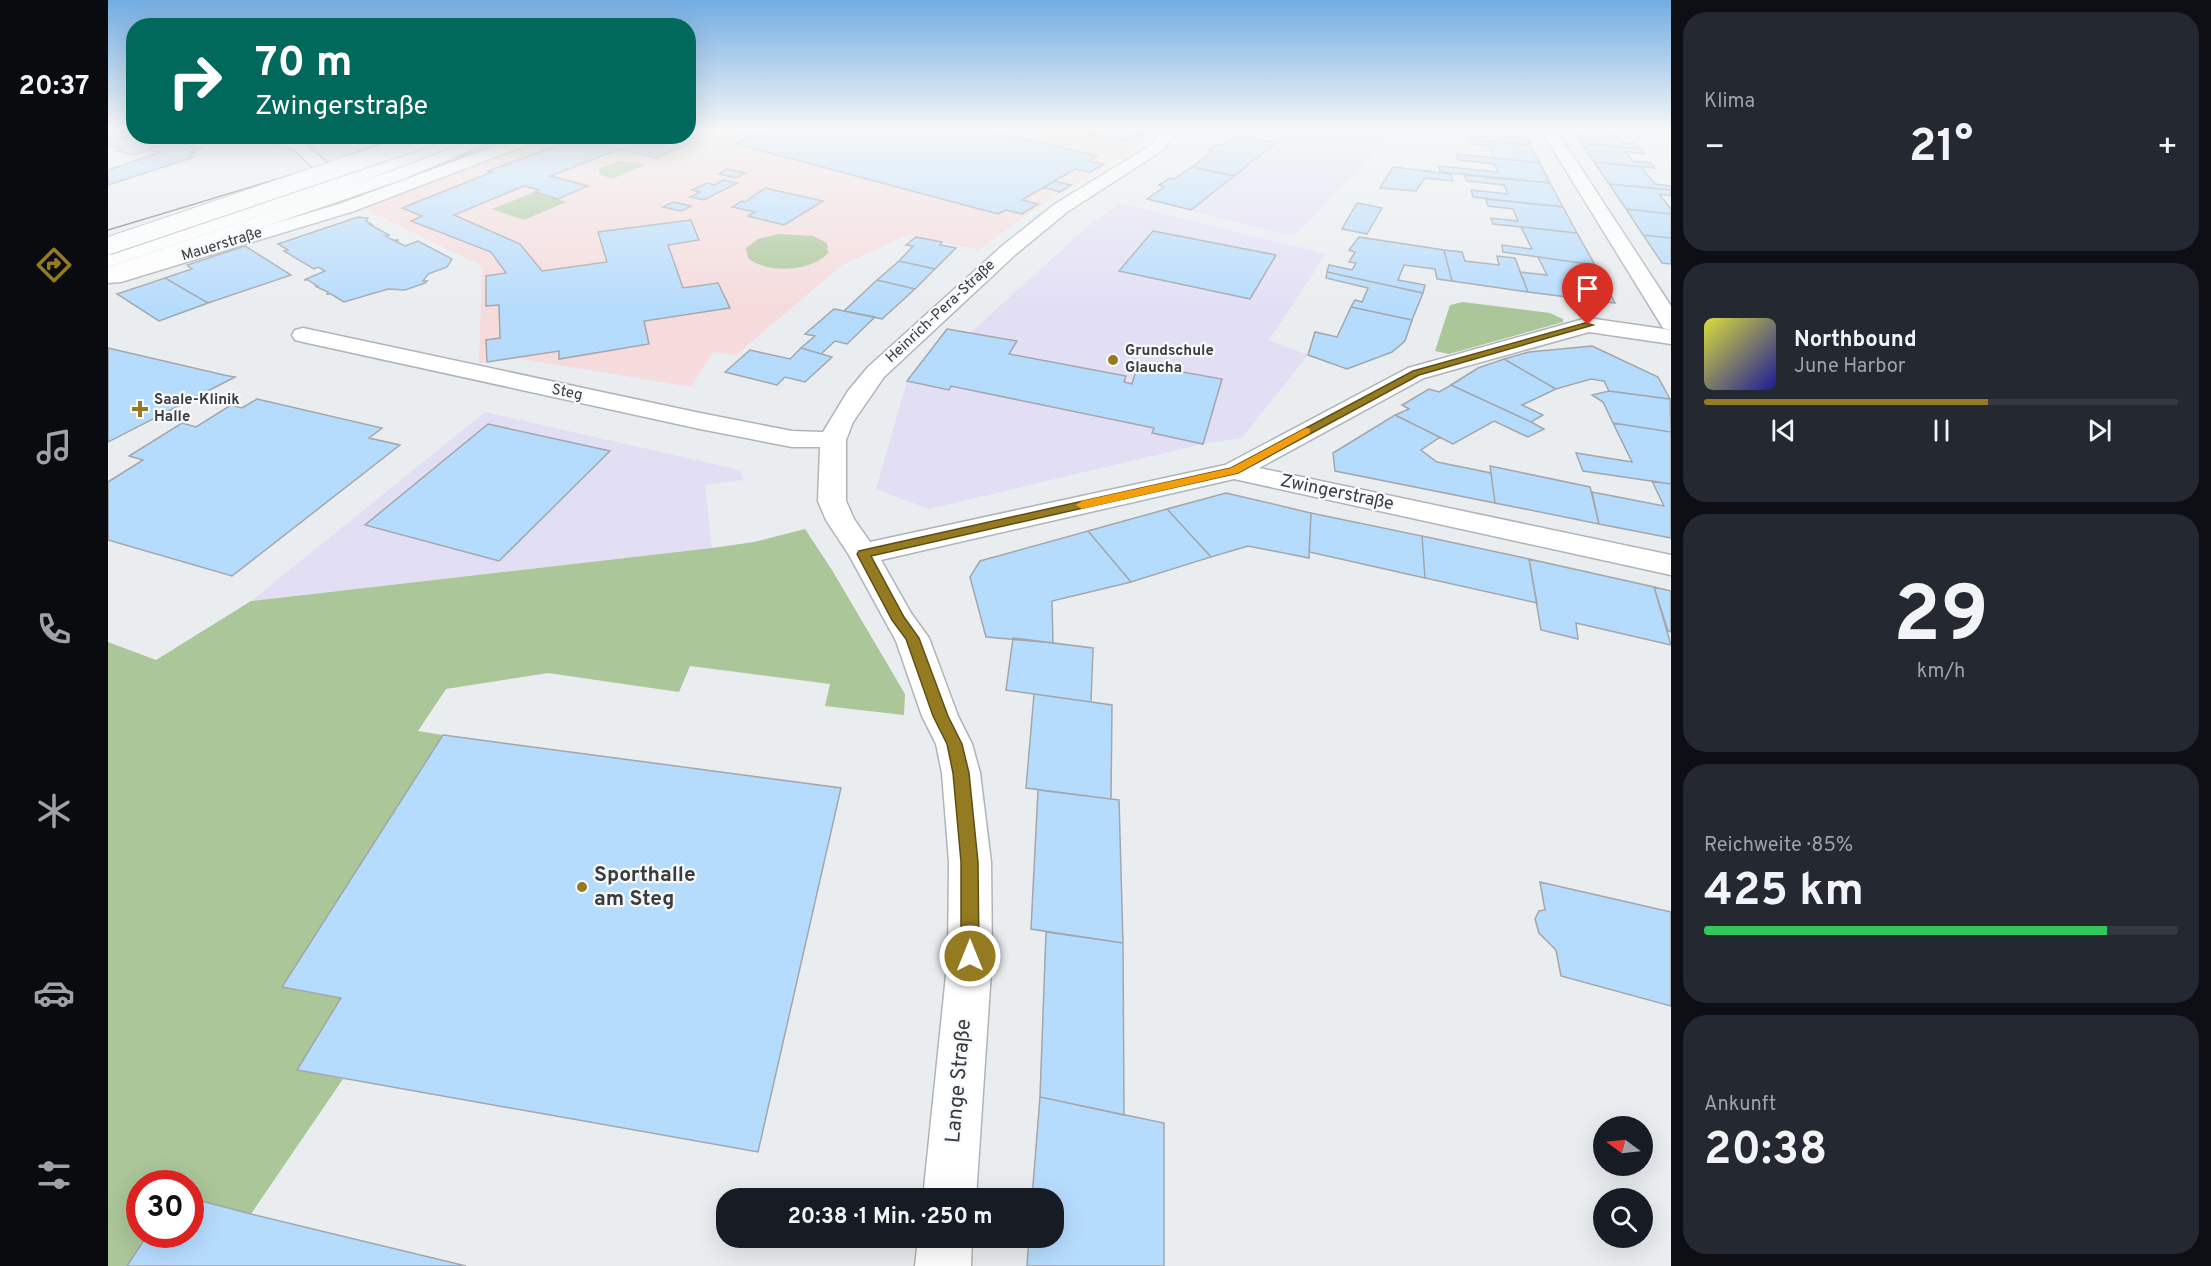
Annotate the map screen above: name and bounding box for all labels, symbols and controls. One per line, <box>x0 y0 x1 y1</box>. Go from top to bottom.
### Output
text: 70 m <box>255 38 353 91</box>
icon: right <box>156 42 234 120</box>
text: 20:37 <box>18 70 90 104</box>
text: Klima <box>1704 89 1755 115</box>
text: Zwingerstraße <box>255 90 428 124</box>
text: 21° <box>1909 120 1973 177</box>
text: − <box>1704 128 1725 170</box>
text: + <box>2157 128 2178 170</box>
street label: Mauerstraße <box>179 224 265 266</box>
icon: directions <box>33 244 75 286</box>
street label: Heinrich-Pera-Straße <box>882 256 1000 368</box>
pin <box>1562 263 1613 325</box>
icon: arrive <box>1571 272 1604 305</box>
text: Northbound <box>1794 327 1917 354</box>
place label: Grundschule Glaucha <box>1125 342 1214 378</box>
marker: Grundschule Glaucha <box>1106 353 1120 367</box>
text: June Harbor <box>1794 354 1906 380</box>
street label: Steg <box>550 380 584 406</box>
place label: Saale-Klinik Halle <box>154 391 240 427</box>
marker: Saale-Klinik Halle <box>131 400 149 418</box>
icon: previous <box>1767 414 1800 447</box>
icon: pause <box>1925 414 1958 447</box>
icon: next <box>2083 414 2116 447</box>
icon: music <box>33 426 75 468</box>
street label: Zwingerstraße <box>1278 470 1396 516</box>
text: 29 <box>1893 570 1989 669</box>
icon: phone <box>33 608 75 650</box>
text: km/h <box>1917 659 1965 685</box>
icon: climate <box>33 790 75 832</box>
text: Reichweite · 85% <box>1704 833 1853 859</box>
place label: Sporthalle am Steg <box>594 862 696 913</box>
text: 425 km <box>1704 864 1864 921</box>
marker: Sporthalle am Steg <box>575 880 589 894</box>
position arrow <box>938 924 1002 988</box>
icon: car <box>33 972 75 1014</box>
street label: Lange Straße <box>940 1018 978 1144</box>
text: Ankunft <box>1704 1092 1776 1118</box>
north arrow <box>1593 1116 1653 1176</box>
map controls <box>1593 1116 1653 1248</box>
text: 20:38 <box>1704 1123 1827 1180</box>
icon: filters <box>33 1154 75 1196</box>
speed limit sign: 30 <box>126 1170 204 1248</box>
button: search <box>1593 1188 1653 1248</box>
text: 20:38 · 1 Min. · 250 m <box>787 1204 993 1231</box>

